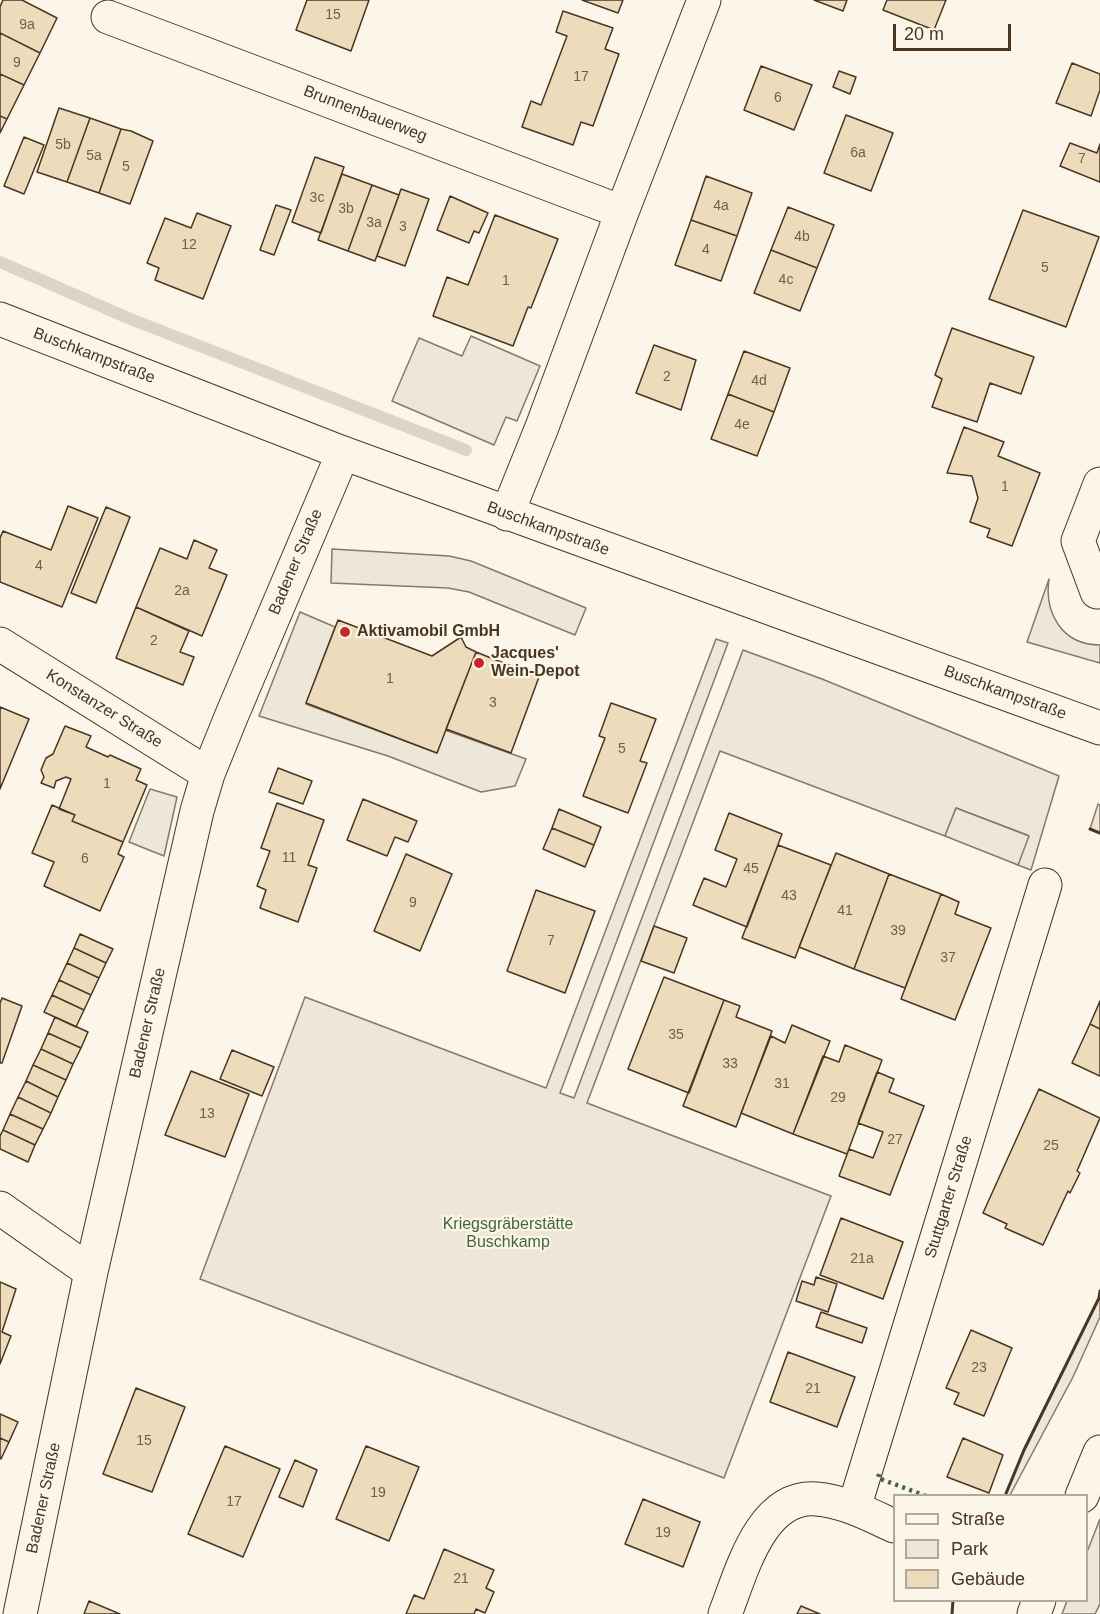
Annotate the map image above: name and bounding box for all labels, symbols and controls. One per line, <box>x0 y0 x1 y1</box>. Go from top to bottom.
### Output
house number: 15 <box>325 7 341 23</box>
scale bar <box>896 12 1014 50</box>
house number: 9a <box>19 17 35 33</box>
text: 20 m <box>904 24 944 44</box>
house number: 9 <box>13 55 21 71</box>
house number: 17 <box>573 69 589 85</box>
street label: Brunnenbauerweg <box>301 82 429 146</box>
house number: 6 <box>774 90 782 106</box>
house number: 5b <box>55 137 71 153</box>
house number: 6a <box>850 145 866 161</box>
house number: 5a <box>86 148 102 164</box>
house number: 7 <box>1078 151 1086 167</box>
house number: 5 <box>122 159 130 175</box>
house number: 3c <box>310 190 324 206</box>
house number: 4a <box>713 198 729 214</box>
house number: 3b <box>338 201 354 217</box>
house number: 3a <box>366 215 382 231</box>
house number: 3 <box>399 219 407 235</box>
house number: 4b <box>794 229 810 245</box>
house number: 12 <box>181 237 197 253</box>
house number: 4 <box>702 242 710 258</box>
house number: 5 <box>1041 260 1049 276</box>
house number: 4c <box>779 272 793 288</box>
house number: 1 <box>502 273 510 289</box>
street label: Buschkampstraße <box>30 324 158 388</box>
house number: 2 <box>663 369 671 385</box>
house number: 4d <box>751 373 767 389</box>
house number: 4e <box>734 417 750 433</box>
house number: 1 <box>1001 479 1009 495</box>
street label: Buschkampstraße <box>484 498 612 560</box>
street label: Badener Straße <box>265 506 327 618</box>
house number: 4 <box>35 558 43 574</box>
house number: 2a <box>174 583 190 599</box>
place label: Aktivamobil GmbH <box>357 622 500 642</box>
marker: Aktivamobil GmbH <box>338 625 352 639</box>
house number: 2 <box>150 633 158 649</box>
place label: Jacques' Wein-Depot <box>491 644 580 682</box>
marker: Jacques' Wein-Depot <box>472 656 486 670</box>
street label: Buschkampstraße <box>941 662 1069 724</box>
street label: Konstanzer Straße <box>42 666 166 752</box>
house number: 1 <box>386 671 394 687</box>
house number: 3 <box>489 695 497 711</box>
house number: 5 <box>618 741 626 757</box>
house number: 1 <box>103 776 111 792</box>
house number: 11 <box>282 850 296 866</box>
house number: 6 <box>81 851 89 867</box>
house number: 45 <box>743 861 759 877</box>
house number: 43 <box>781 888 797 904</box>
house number: 9 <box>409 895 417 911</box>
house number: 41 <box>837 903 853 919</box>
house number: 39 <box>890 923 906 939</box>
house number: 7 <box>547 933 555 949</box>
house number: 37 <box>940 950 956 966</box>
street label: Badener Straße <box>126 966 170 1080</box>
house number: 35 <box>668 1027 684 1043</box>
house number: 33 <box>722 1056 738 1072</box>
house number: 31 <box>774 1076 790 1092</box>
house number: 29 <box>830 1090 846 1106</box>
house number: 13 <box>199 1106 215 1122</box>
house number: 27 <box>887 1132 903 1148</box>
street label: Stuttgarter Straße <box>921 1133 977 1261</box>
house number: 25 <box>1043 1138 1059 1154</box>
park label: Kriegsgräberstätte Buschkamp <box>443 1215 573 1253</box>
house number: 21a <box>850 1251 874 1267</box>
house number: 23 <box>971 1360 987 1376</box>
house number: 21 <box>805 1381 821 1397</box>
house number: 15 <box>136 1433 152 1449</box>
street label: Badener Straße <box>23 1441 65 1555</box>
house number: 19 <box>370 1485 386 1501</box>
house number: 17 <box>226 1494 242 1510</box>
legend <box>893 1494 1088 1602</box>
text: Straße <box>951 1509 1005 1529</box>
house number: 19 <box>655 1525 671 1541</box>
text: Park <box>951 1539 988 1559</box>
text: Gebäude <box>951 1569 1025 1589</box>
house number: 21 <box>453 1571 469 1587</box>

